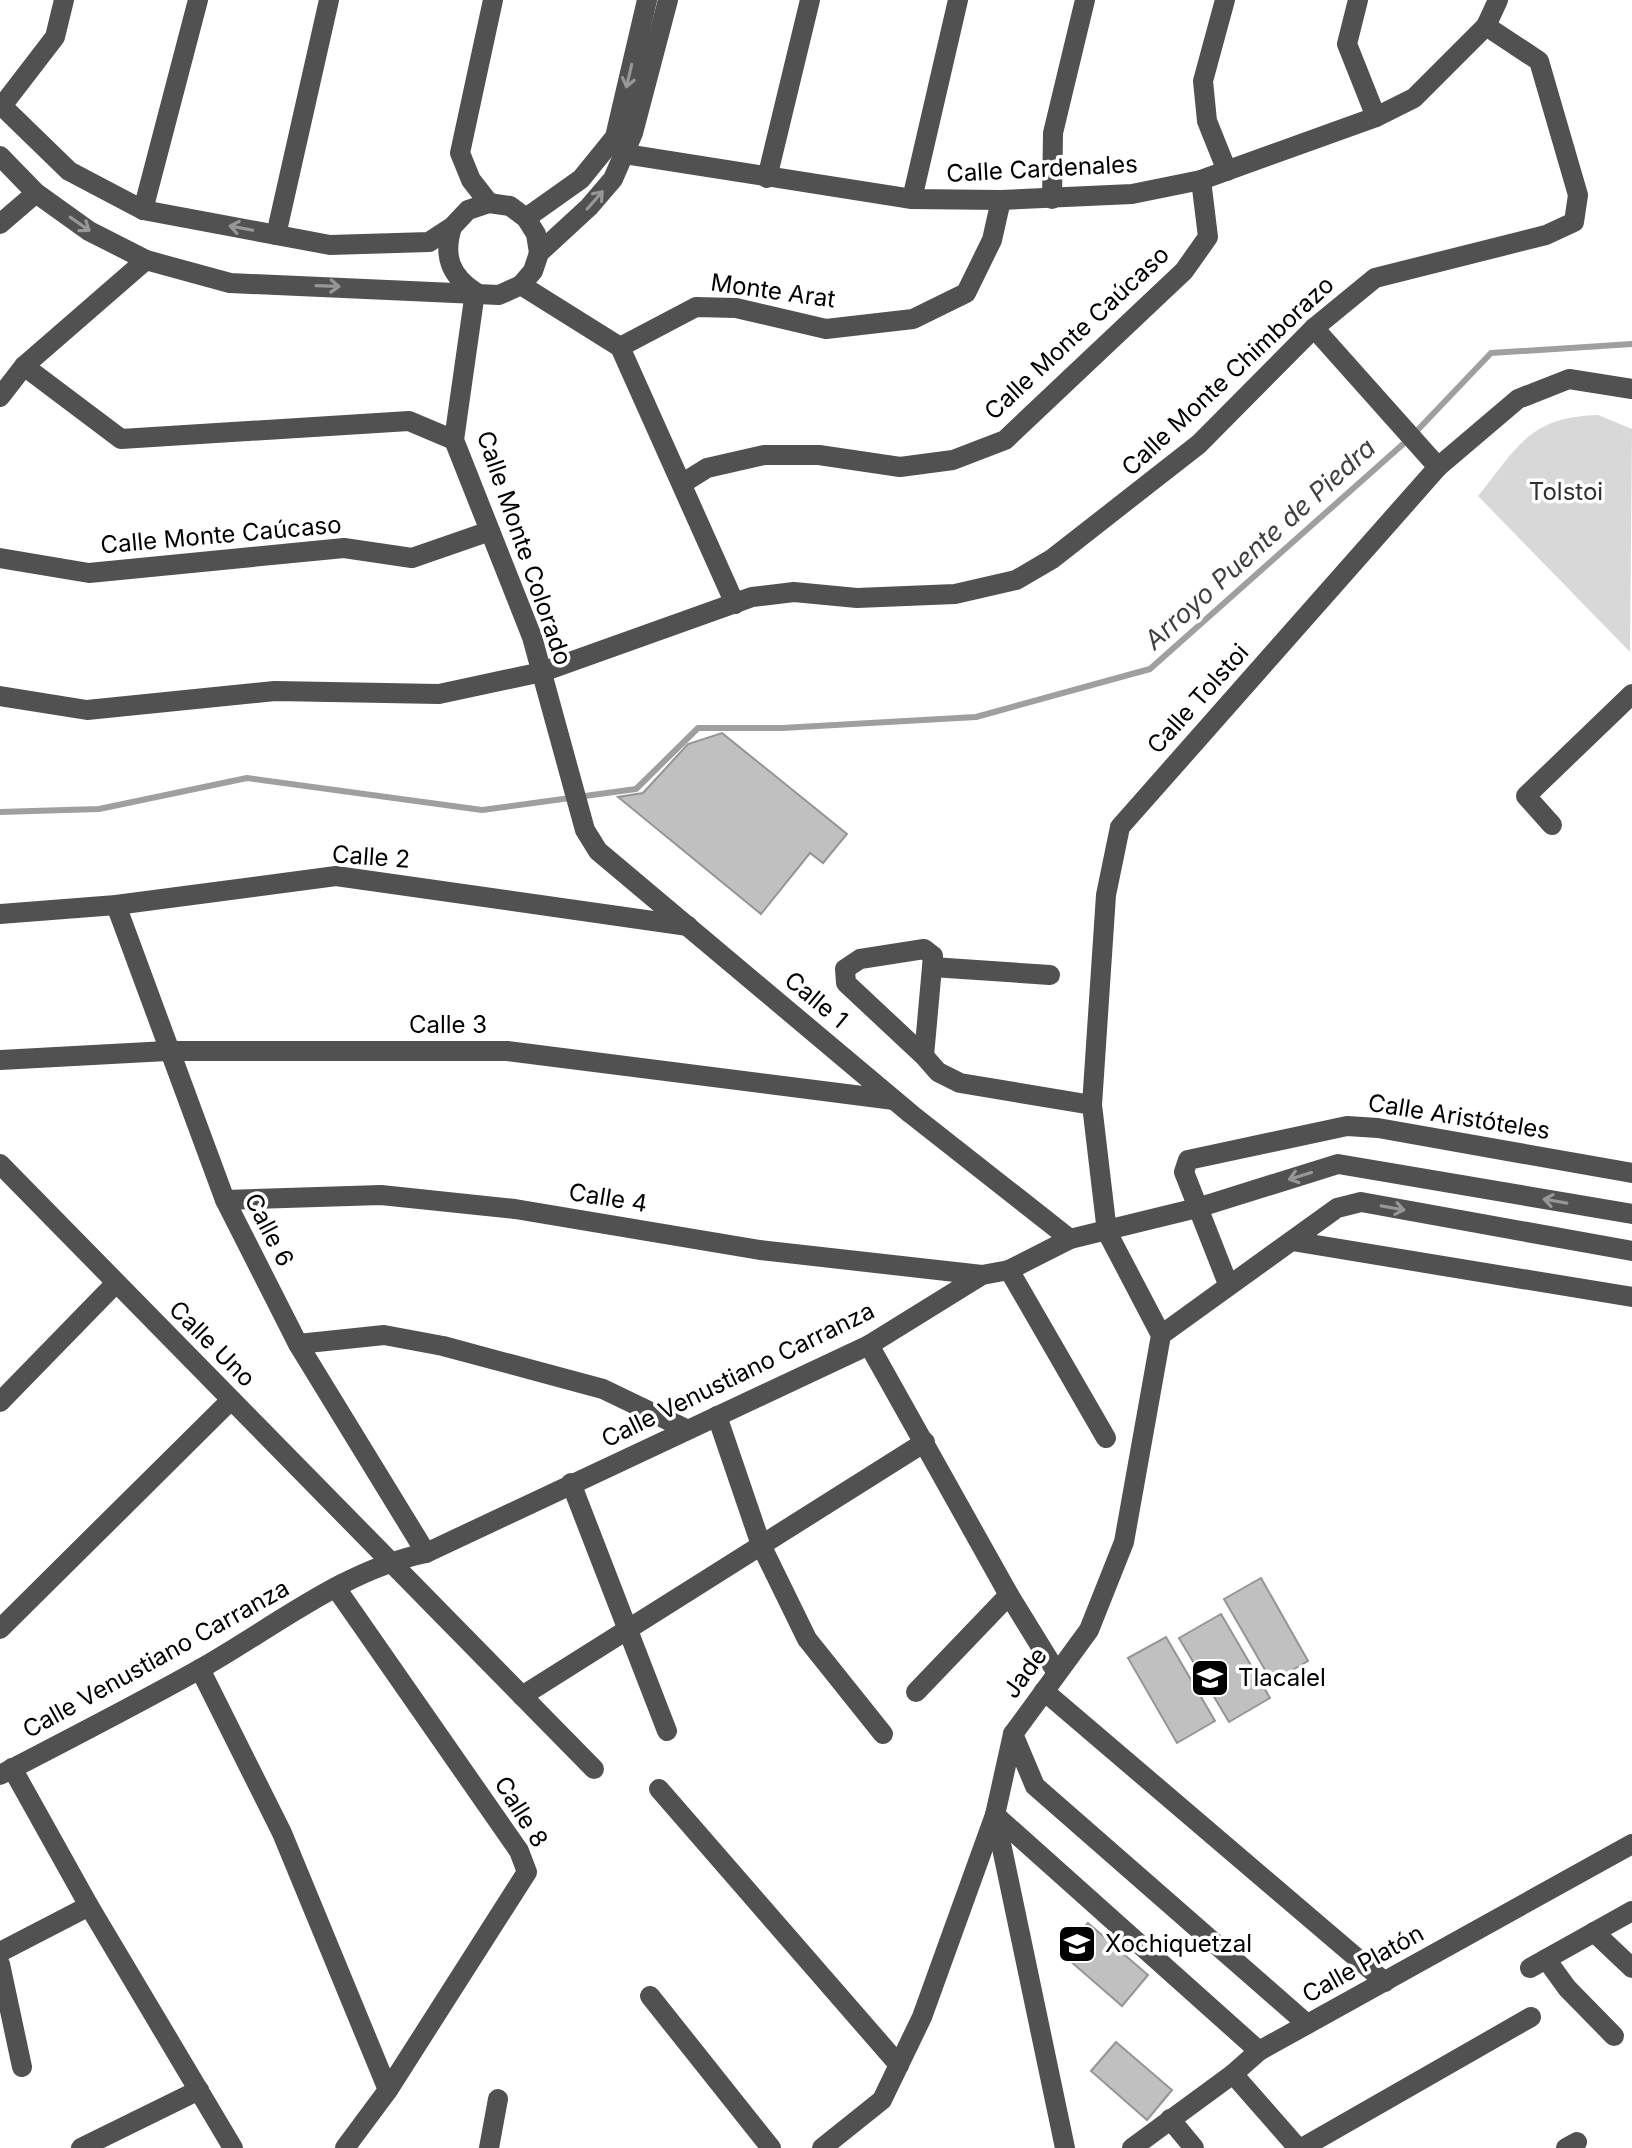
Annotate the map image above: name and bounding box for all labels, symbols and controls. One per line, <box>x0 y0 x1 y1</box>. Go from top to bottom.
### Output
one-way arrow <box>621 62 636 88</box>
street label: Calle Cardenales <box>945 149 1139 188</box>
one-way arrow <box>586 190 604 210</box>
one-way arrow <box>69 216 91 232</box>
one-way arrow <box>228 220 254 235</box>
street label: Calle Monte Caúcaso <box>978 240 1175 426</box>
street label: Monte Arat <box>709 267 837 314</box>
street label: Calle Monte Chimborazo <box>1116 270 1340 482</box>
one-way arrow <box>314 279 341 294</box>
street label: Calle Monte Colorado <box>471 427 578 669</box>
water label: Arroyo Puente de Piedra <box>1137 432 1381 656</box>
park label: Tolstoi <box>1529 477 1603 506</box>
street label: Calle Monte Caúcaso <box>99 510 343 559</box>
street label: Calle Tolstoi <box>1141 638 1254 760</box>
street label: Calle 2 <box>331 839 411 874</box>
street label: Calle 1 <box>779 965 854 1034</box>
street label: Calle 3 <box>409 1010 487 1039</box>
street label: Calle Aristóteles <box>1366 1088 1552 1145</box>
one-way arrow <box>1287 1169 1313 1184</box>
street label: Calle 4 <box>567 1177 649 1218</box>
street label: Calle 6 <box>239 1188 300 1271</box>
one-way arrow <box>1543 1192 1568 1207</box>
one-way arrow <box>1380 1201 1406 1216</box>
street label: Calle Uno <box>163 1295 261 1393</box>
street label: Calle Venustiano Carranza <box>597 1296 879 1453</box>
street label: Calle Venustiano Carranza <box>18 1573 294 1744</box>
street label: Jade <box>996 1642 1053 1704</box>
school or university icon: Tlacalel <box>1189 1657 1231 1699</box>
place label: Tlacalel <box>1238 1663 1326 1692</box>
street label: Calle 8 <box>488 1771 554 1853</box>
street label: Calle Platón <box>1297 1918 1428 2009</box>
school or university icon: Xochiquetzal <box>1056 1923 1098 1965</box>
place label: Xochiquetzal <box>1105 1929 1252 1958</box>

